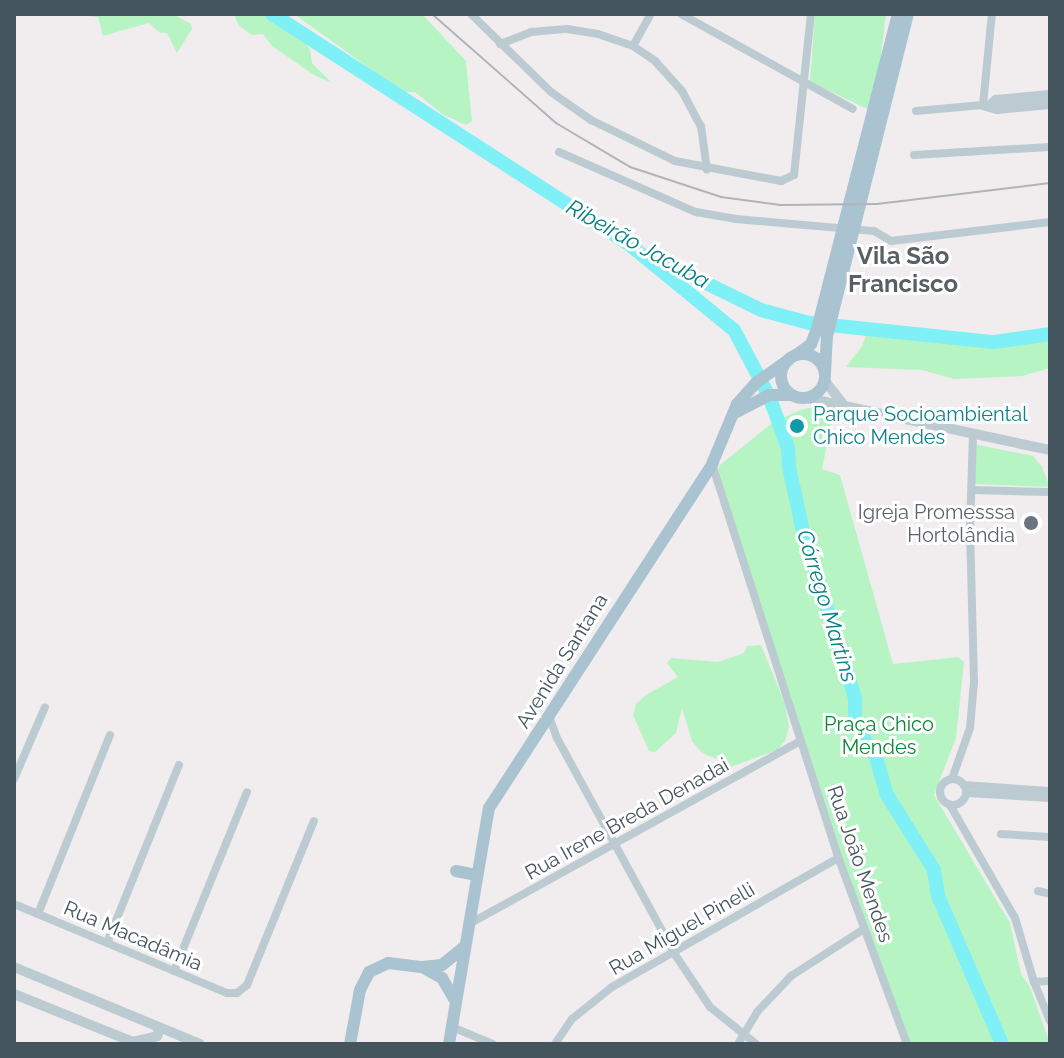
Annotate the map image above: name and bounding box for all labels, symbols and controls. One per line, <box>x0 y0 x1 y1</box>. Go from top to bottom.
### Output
water label: Ribeirão Jacuba <box>562 194 714 294</box>
district label: Vila São Francisco <box>848 242 958 298</box>
place label: Parque Socioambiental Chico Mendes <box>813 402 1028 449</box>
marker: Parque Socioambiental Chico Mendes <box>788 417 806 435</box>
place label: Igreja Promesssa Hortolândia <box>858 500 1015 547</box>
marker: Igreja Promesssa Hortolândia <box>1022 514 1040 532</box>
water label: Córrego Martins <box>791 527 863 685</box>
street label: Avenida Santana <box>511 589 613 733</box>
park label: Praça Chico Mendes <box>824 713 934 760</box>
street label: Rua Irene Breda Denadai <box>521 753 733 885</box>
street label: Rua João Mendes <box>822 782 898 946</box>
street label: Rua Miguel Pinelli <box>605 877 759 981</box>
street label: Rua Macadâmia <box>60 896 206 976</box>

